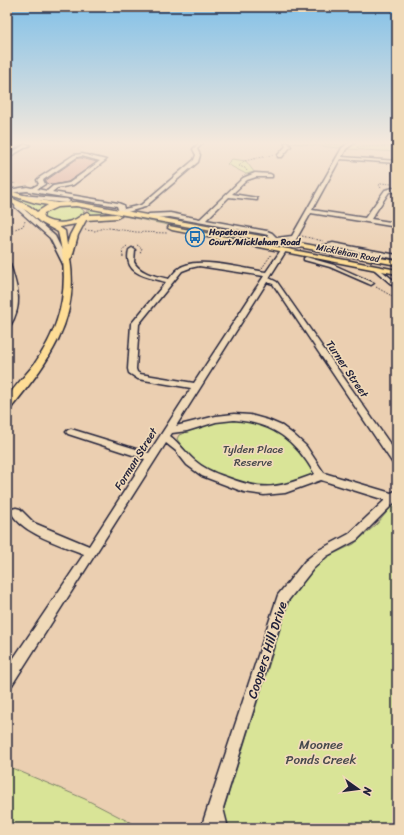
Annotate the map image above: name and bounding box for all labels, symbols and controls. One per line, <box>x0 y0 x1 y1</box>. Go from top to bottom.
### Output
place label: Hopetoun Court/Mickleham Road <box>208 224 301 250</box>
bus stop icon: Hopetoun Court/Mickleham Road <box>184 226 206 248</box>
street label: Mickleham Road <box>315 239 382 267</box>
street label: Turner Street <box>321 336 374 402</box>
street label: Forman Street <box>109 424 163 494</box>
park label: Tylden Place Reserve <box>223 440 284 472</box>
street label: Coopers Hill Drive <box>240 598 294 702</box>
park label: Moonee Ponds Creek <box>286 733 356 771</box>
north arrow <box>338 769 378 809</box>
text: N <box>357 784 378 798</box>

